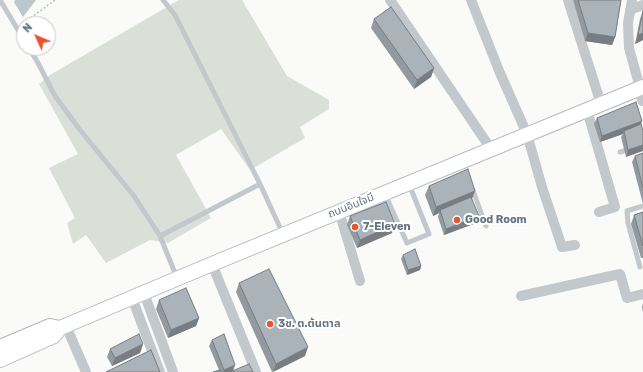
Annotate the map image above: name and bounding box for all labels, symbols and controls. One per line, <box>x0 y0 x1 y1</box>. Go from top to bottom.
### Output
north arrow <box>16 16 56 56</box>
text: N <box>20 21 35 35</box>
street label: ถนนอินใจมี <box>326 191 376 221</box>
place label: Good Room <box>465 213 527 227</box>
marker: Good Room <box>452 215 462 225</box>
place label: 7-Eleven <box>363 220 411 234</box>
marker: 7-Eleven <box>350 222 360 232</box>
place label: 3ช. ต.ต้นตาล <box>278 317 340 331</box>
marker: 3ช. ต.ต้นตาล <box>265 319 275 329</box>

